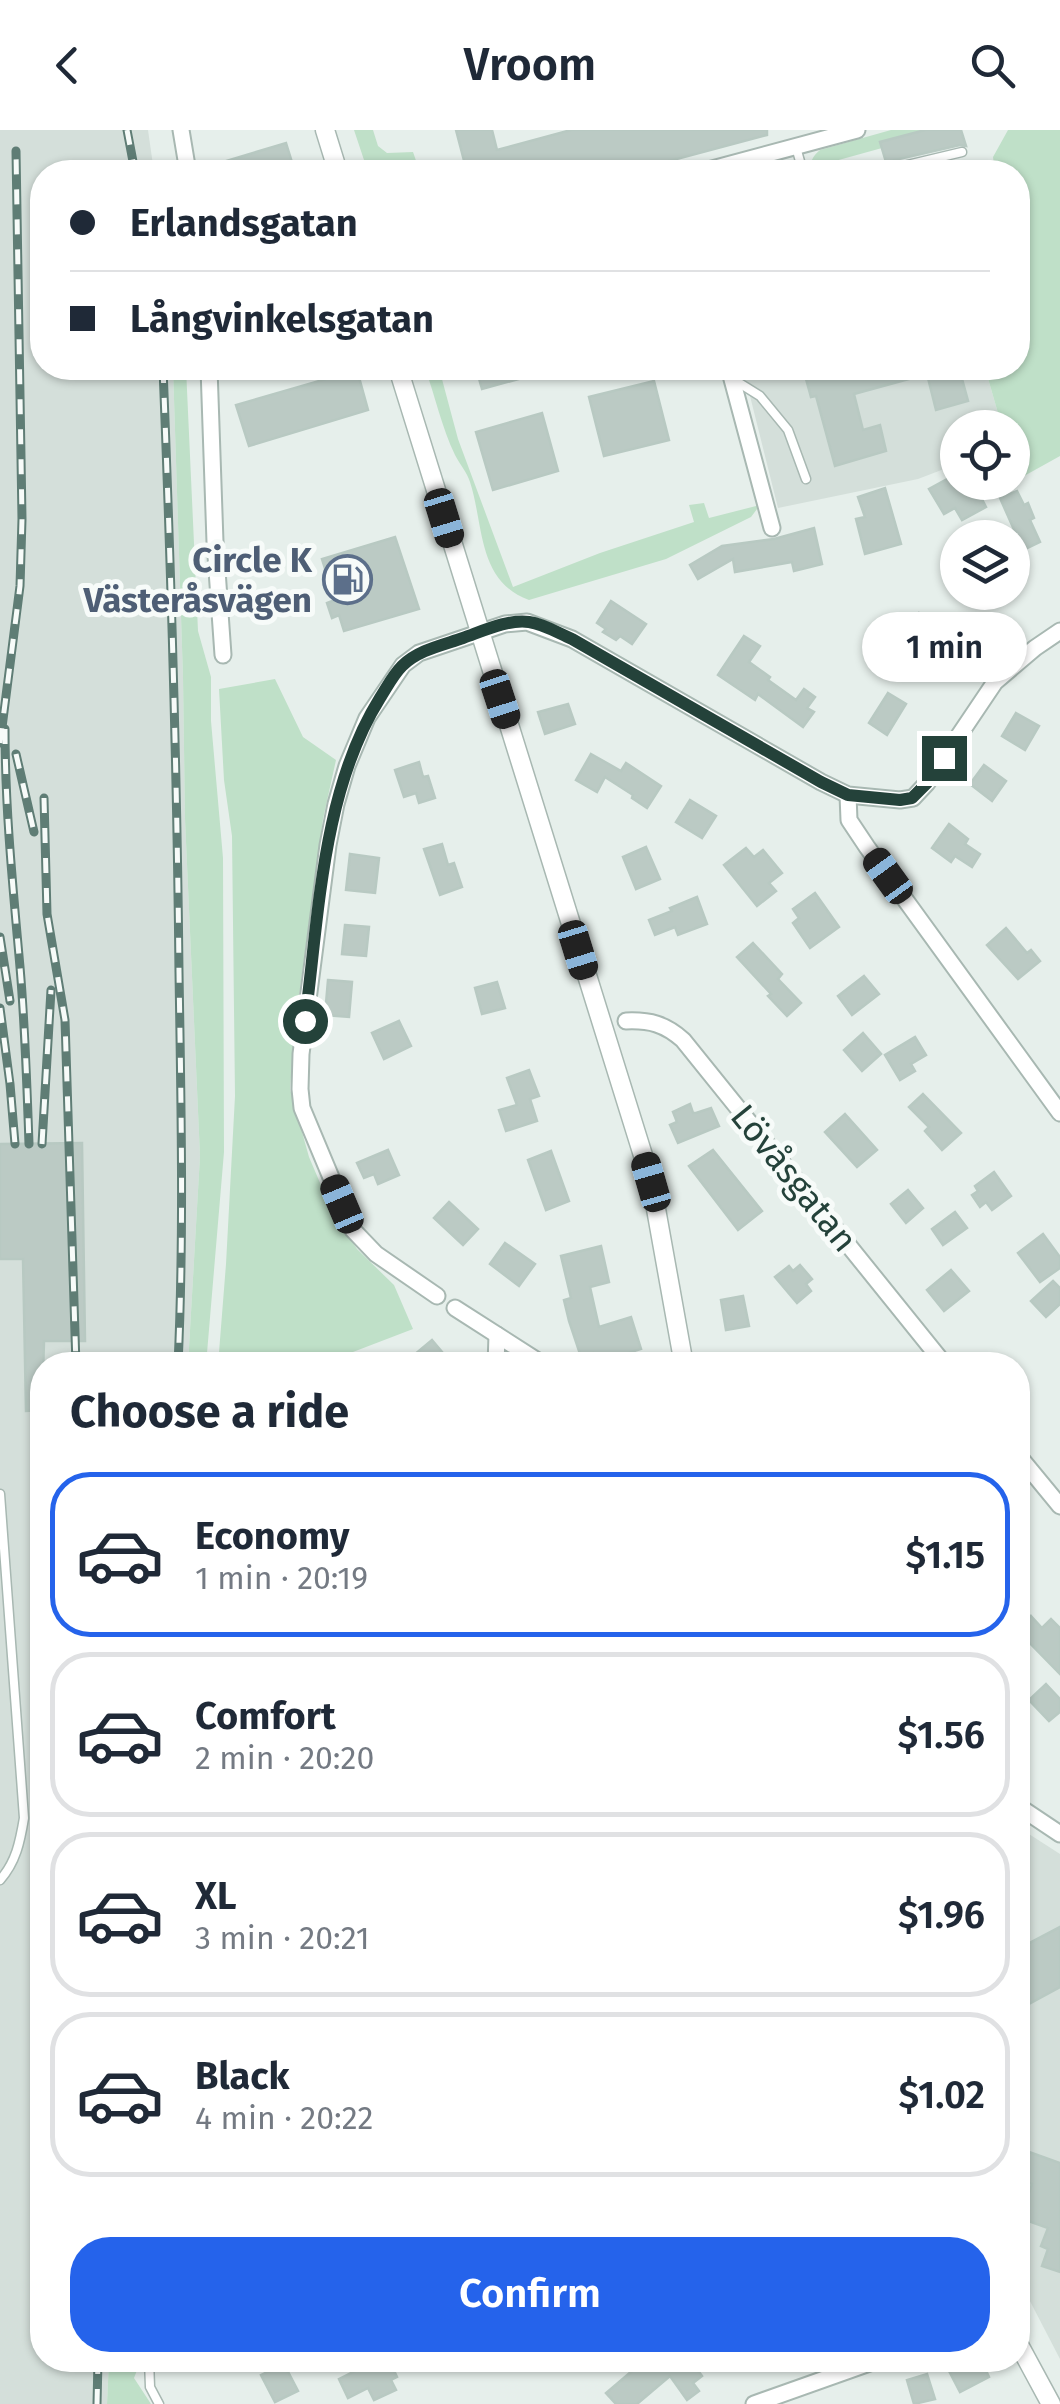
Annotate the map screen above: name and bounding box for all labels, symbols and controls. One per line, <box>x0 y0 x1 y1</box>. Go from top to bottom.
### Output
icon: back <box>40 38 95 93</box>
text: Vroom <box>464 38 596 92</box>
icon: search <box>965 38 1020 93</box>
text: Erlandsgatan <box>130 200 358 246</box>
text: Långvinkelsgatan <box>130 296 434 342</box>
map controls <box>940 410 1030 610</box>
button: locate <box>940 410 1030 500</box>
car <box>421 485 467 551</box>
button: layers <box>940 520 1030 610</box>
place label: Circle K Västeråsvägen <box>83 539 313 621</box>
fuel station icon: Circle K Västeråsvägen <box>321 554 373 606</box>
callout: 1 min <box>862 613 1026 683</box>
text: 1 min <box>906 628 983 666</box>
car <box>476 666 524 732</box>
route end <box>922 736 967 781</box>
car <box>858 843 918 909</box>
car <box>555 917 601 983</box>
route start <box>283 999 328 1044</box>
street label: Lövåsgatan <box>722 1096 866 1260</box>
car <box>628 1149 674 1215</box>
car <box>316 1171 368 1237</box>
text: Choose a ride <box>70 1385 349 1439</box>
icon: car <box>75 1510 165 1600</box>
text: Economy <box>195 1513 350 1559</box>
text: $1.15 <box>906 1532 985 1578</box>
text: 1 min · 20:19 <box>195 1559 368 1597</box>
icon: car <box>75 1690 165 1780</box>
text: Comfort <box>195 1693 336 1739</box>
text: $1.56 <box>898 1712 985 1758</box>
text: 2 min · 20:20 <box>195 1739 374 1777</box>
icon: car <box>75 1870 165 1960</box>
text: XL <box>195 1873 237 1919</box>
text: $1.96 <box>898 1892 985 1938</box>
text: 3 min · 20:21 <box>195 1919 370 1957</box>
icon: car <box>75 2050 165 2140</box>
text: Black <box>195 2053 290 2099</box>
text: $1.02 <box>899 2072 985 2118</box>
text: 4 min · 20:22 <box>195 2099 373 2137</box>
button: Confirm <box>70 2237 990 2352</box>

